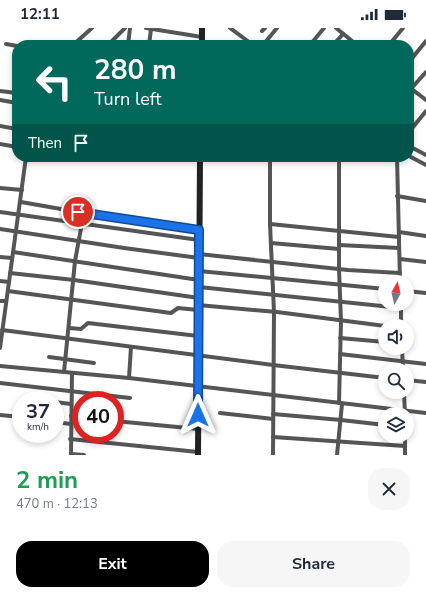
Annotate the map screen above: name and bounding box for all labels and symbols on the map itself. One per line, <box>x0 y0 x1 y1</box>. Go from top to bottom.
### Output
pin <box>61 195 95 229</box>
north arrow <box>378 275 414 311</box>
speed limit sign: 40 <box>72 391 124 443</box>
position arrow <box>177 394 219 436</box>

